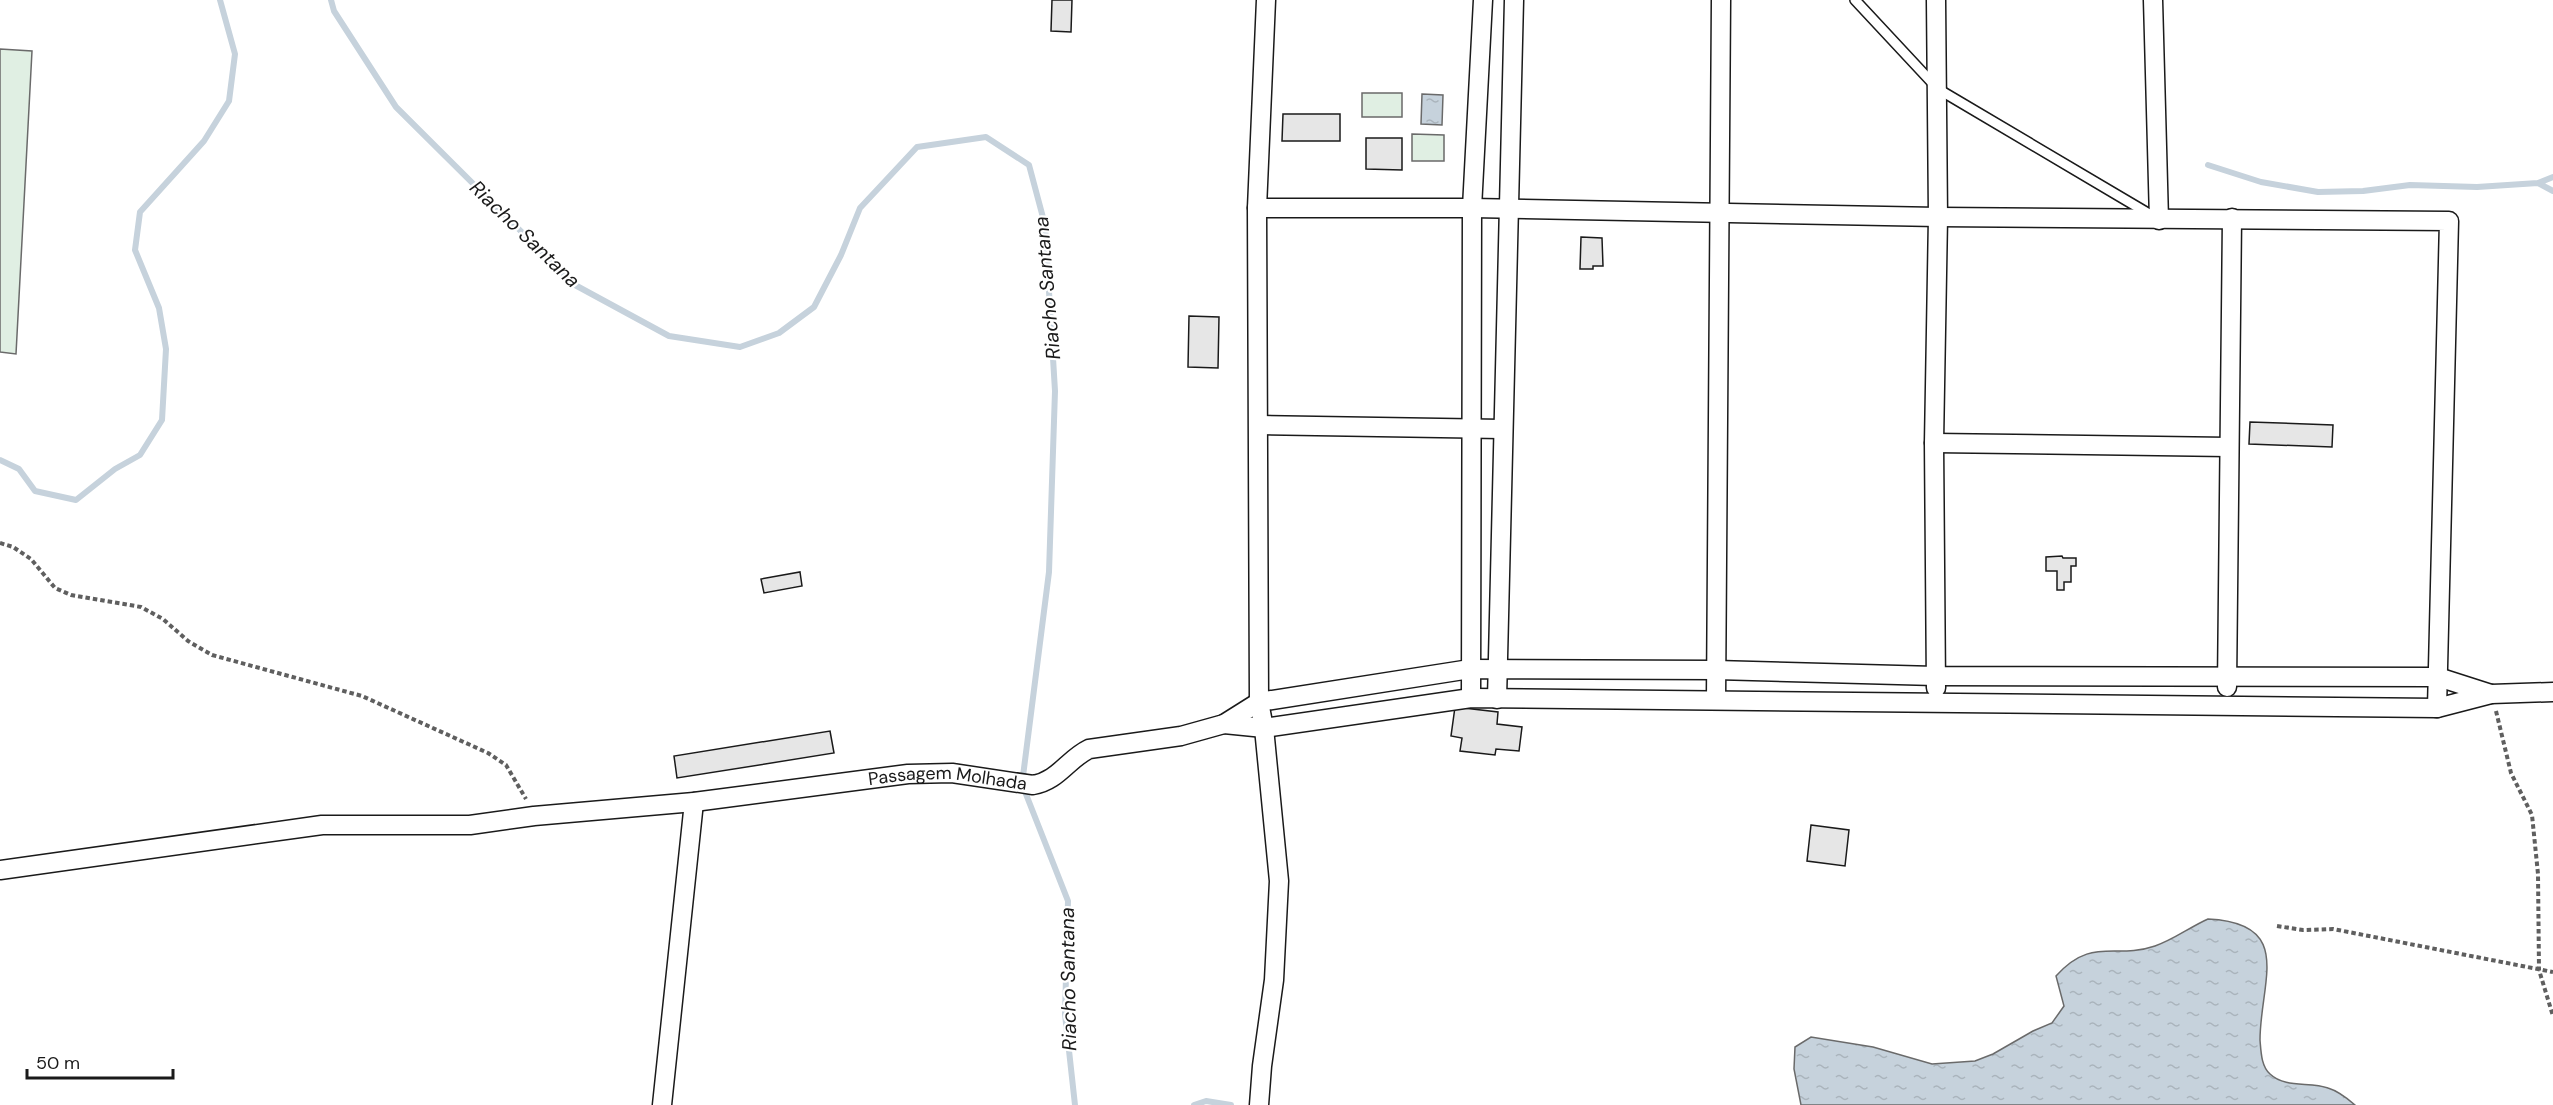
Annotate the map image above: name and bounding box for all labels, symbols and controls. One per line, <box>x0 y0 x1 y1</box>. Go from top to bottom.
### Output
water label: Riacho Santana <box>464 175 586 293</box>
water label: Riacho Santana <box>1028 215 1066 361</box>
street label: Passagem Molhada <box>867 761 1029 796</box>
water label: Riacho Santana <box>1054 907 1082 1051</box>
scale bar <box>27 1042 172 1080</box>
text: 50 m <box>36 1051 80 1075</box>

